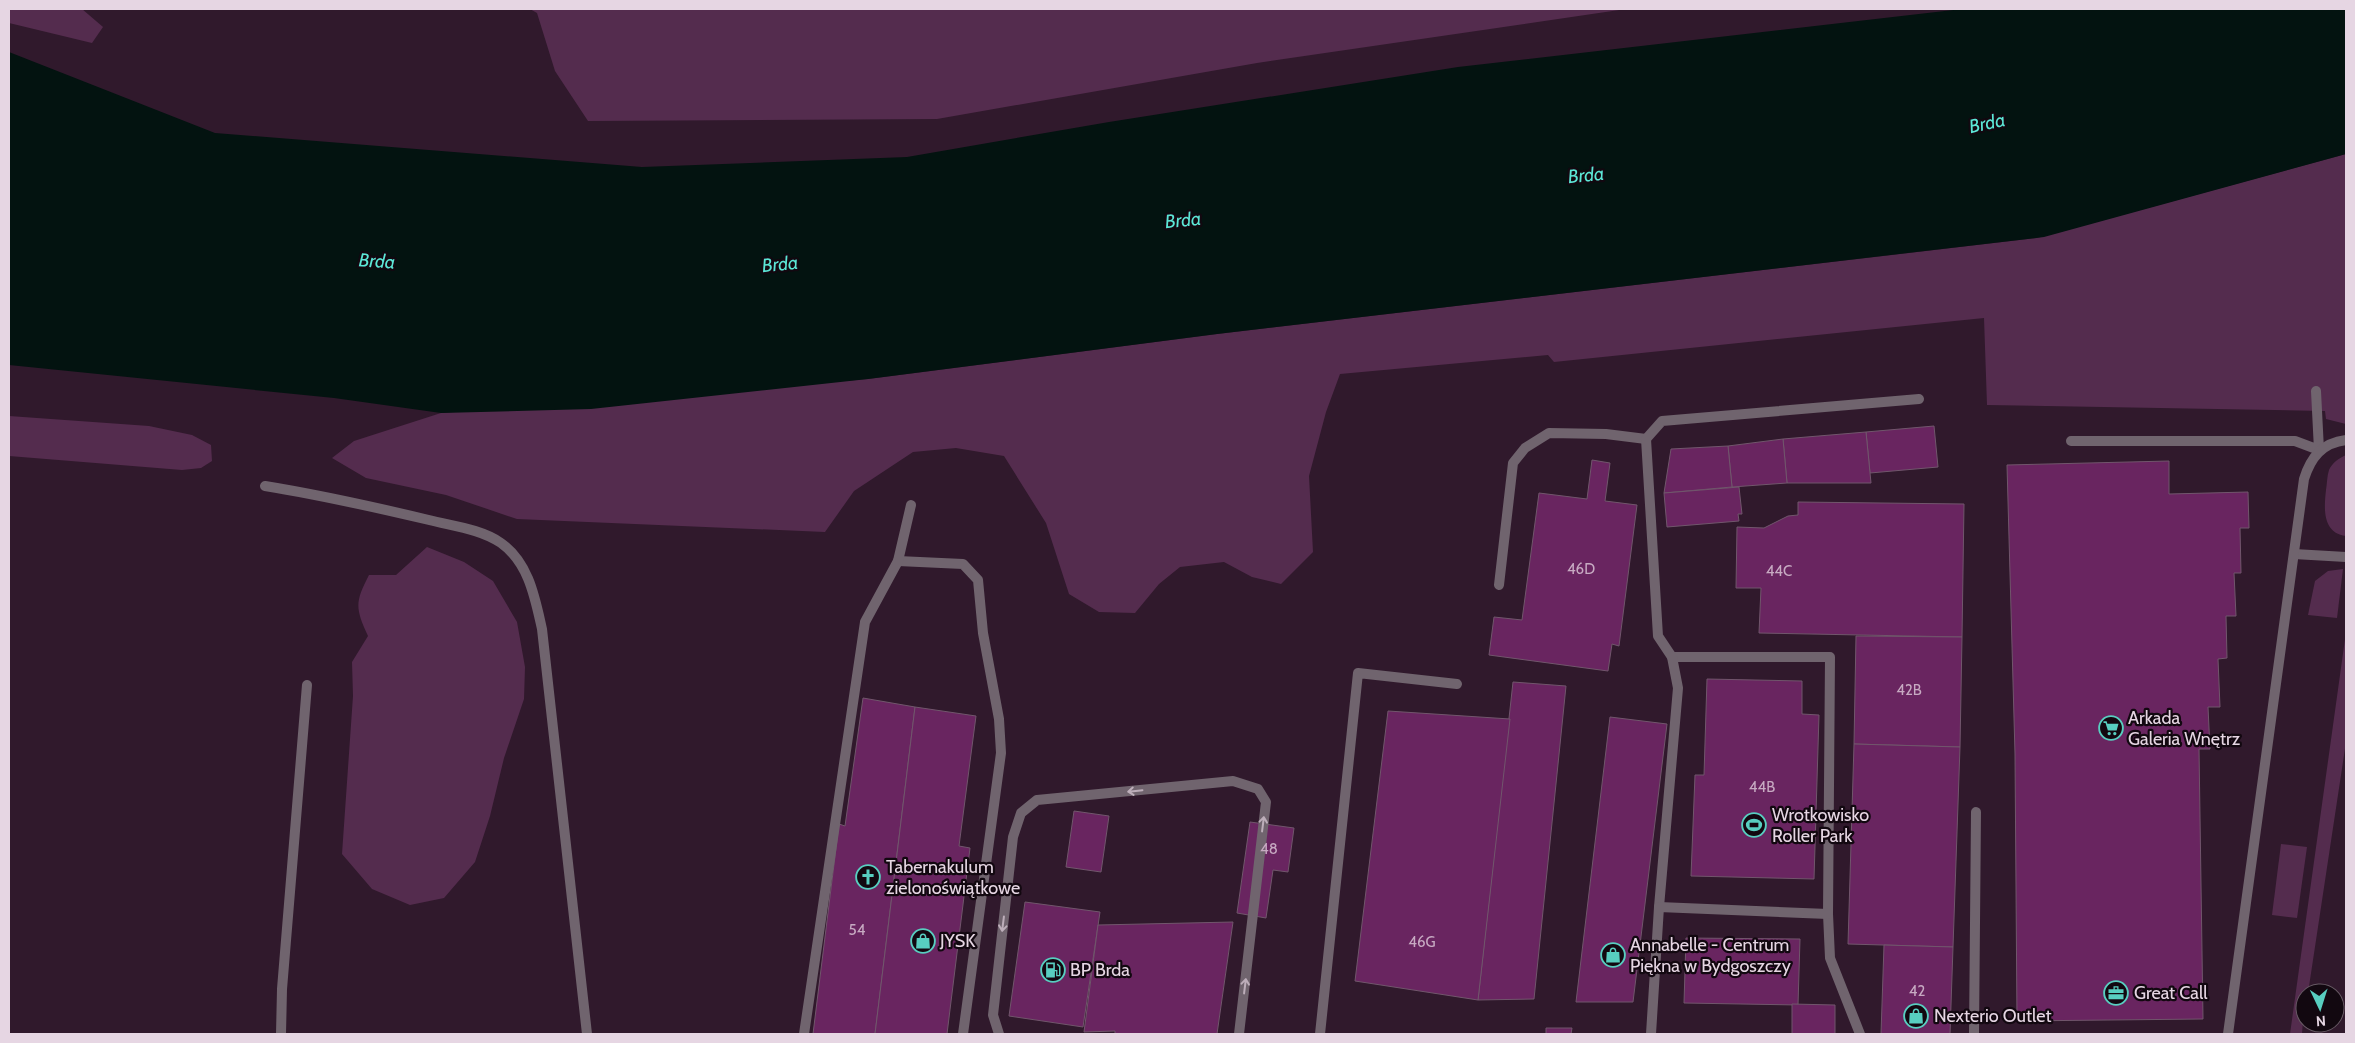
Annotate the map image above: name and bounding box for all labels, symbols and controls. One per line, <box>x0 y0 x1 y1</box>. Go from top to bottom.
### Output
water label: Brda <box>1967 108 2007 138</box>
water label: Brda <box>1567 162 1605 188</box>
water label: Brda <box>1164 207 1202 233</box>
water label: Brda <box>358 248 396 274</box>
water label: Brda <box>761 251 799 277</box>
house number: 46D <box>1567 560 1595 578</box>
house number: 44C <box>1766 562 1792 580</box>
house number: 42B <box>1896 681 1922 699</box>
place label: Arkada Galeria Wnętrz <box>2128 707 2241 750</box>
supermarket icon: Arkada Galeria Wnętrz <box>2098 715 2124 741</box>
house number: 44B <box>1749 778 1775 796</box>
one-way arrow <box>1128 786 1144 795</box>
place label: Wrotkowisko Roller Park <box>1772 804 1869 847</box>
sports icon: Wrotkowisko Roller Park <box>1741 812 1767 838</box>
one-way arrow <box>1258 817 1268 833</box>
house number: 48 <box>1260 840 1278 858</box>
place label: Tabernakulum zielonoświątkowe <box>886 856 1020 899</box>
church icon: Tabernakulum zielonoświątkowe <box>855 864 881 890</box>
one-way arrow <box>998 916 1008 932</box>
house number: 54 <box>849 921 866 939</box>
shop icon: JYSK <box>910 928 936 954</box>
place label: JYSK <box>939 930 976 952</box>
house number: 46G <box>1408 933 1436 951</box>
place label: Annabelle - Centrum Piękna w Bydgoszczy <box>1630 934 1791 977</box>
shop icon: Annabelle - Centrum Piękna w Bydgoszczy <box>1600 942 1626 968</box>
fuel station icon: BP Brda <box>1040 957 1066 983</box>
place label: BP Brda <box>1070 959 1130 981</box>
one-way arrow <box>1240 978 1250 994</box>
office icon: Great Call <box>2103 980 2129 1006</box>
house number: 42 <box>1909 982 1925 1000</box>
place label: Great Call <box>2134 982 2208 1004</box>
north arrow <box>2295 983 2345 1033</box>
shop icon: Nexterio Outlet <box>1903 1003 1929 1029</box>
place label: Nexterio Outlet <box>1934 1005 2051 1027</box>
text: N <box>2315 1012 2326 1030</box>

